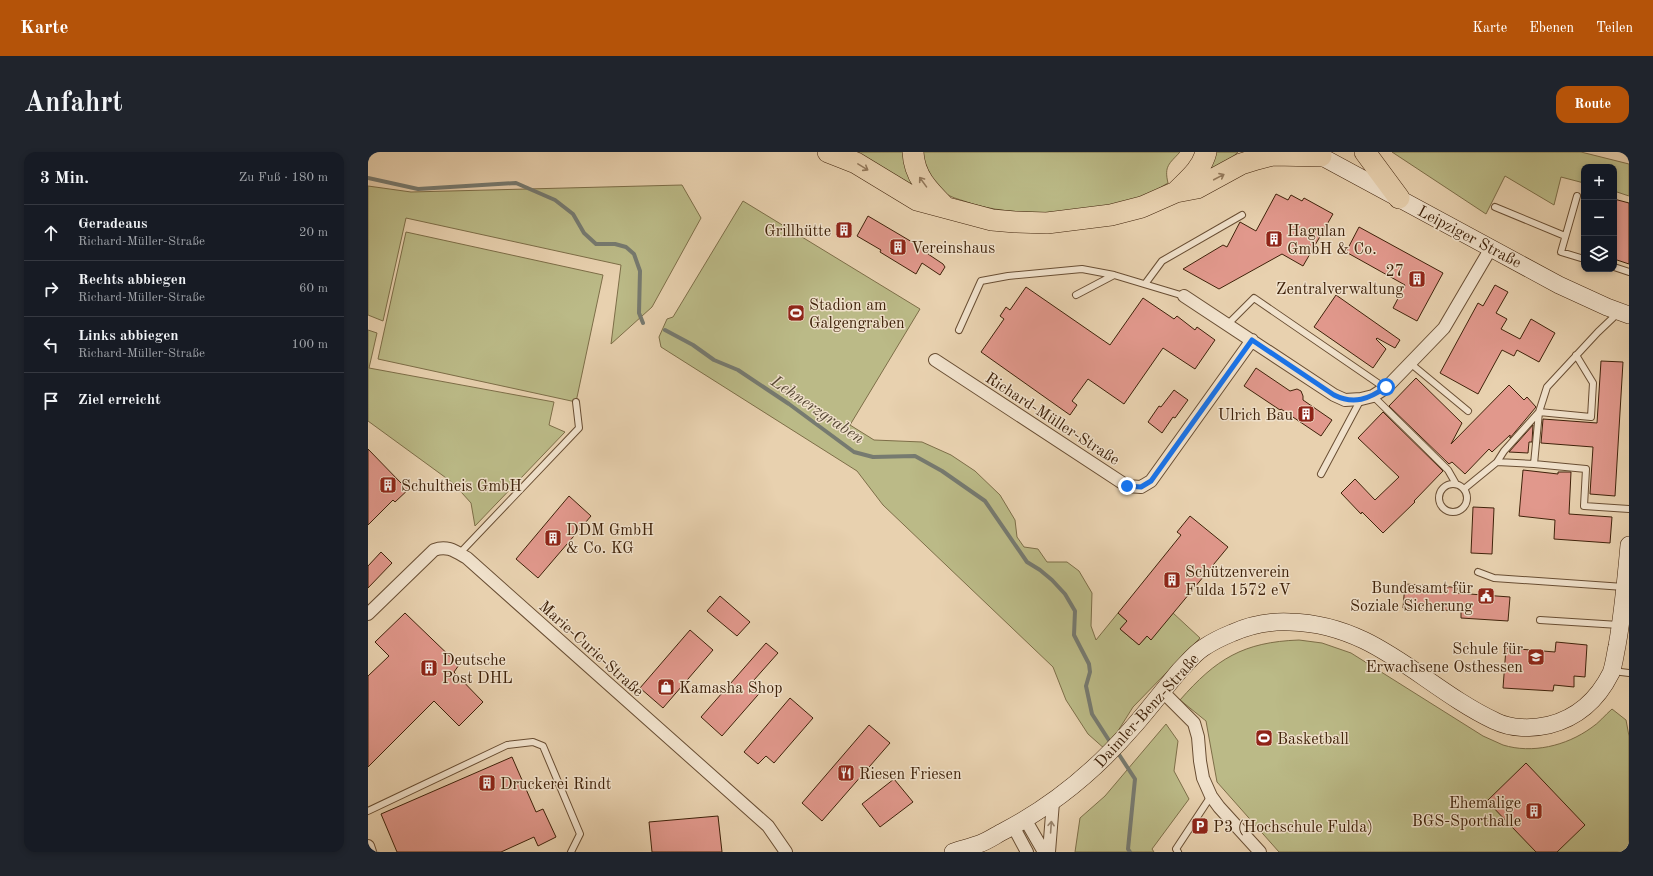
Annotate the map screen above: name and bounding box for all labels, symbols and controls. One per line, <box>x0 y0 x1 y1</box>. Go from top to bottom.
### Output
text: Karte <box>20 19 68 38</box>
text: Karte <box>1473 21 1507 35</box>
text: Ebenen <box>1529 21 1574 35</box>
text: Teilen <box>1596 21 1633 35</box>
button: Route <box>1556 86 1629 123</box>
text: Anfahrt <box>24 90 123 118</box>
one-way arrow <box>857 164 869 172</box>
map controls <box>1581 164 1617 272</box>
button: + <box>1581 164 1617 200</box>
text: 3 Min. <box>40 170 89 187</box>
text: Zu Fuß · 180 m <box>239 171 328 184</box>
one-way arrow <box>1213 173 1225 180</box>
one-way arrow <box>918 177 927 188</box>
button: − <box>1581 200 1617 236</box>
street label: Leipziger Straße <box>1415 204 1524 272</box>
text: Geradeaus <box>78 217 147 232</box>
building icon: Grillhütte <box>834 220 854 240</box>
icon: ahead <box>40 222 62 244</box>
place label: Grillhütte <box>764 224 831 240</box>
place label: Hagulan GmbH & Co. <box>1287 224 1377 258</box>
text: 20 m <box>299 226 328 239</box>
building icon: Hagulan GmbH & Co. <box>1264 229 1284 249</box>
text: Richard-Müller-Straße <box>78 235 205 248</box>
button: layers <box>1581 236 1617 272</box>
building icon: Vereinshaus <box>888 237 908 257</box>
place label: Vereinshaus <box>911 241 995 257</box>
place label: 27 Zentralverwaltung <box>1276 264 1404 298</box>
building icon: 27 Zentralverwaltung <box>1407 269 1427 289</box>
text: Rechts abbiegen <box>78 273 186 288</box>
icon: right <box>40 278 62 300</box>
text: 60 m <box>299 282 328 295</box>
text: Richard-Müller-Straße <box>78 291 205 304</box>
place label: Stadion am Galgengraben <box>809 298 905 332</box>
sports icon: Stadion am Galgengraben <box>786 303 806 323</box>
text: Links abbiegen <box>78 329 179 344</box>
icon: left <box>40 334 62 356</box>
text: 100 m <box>291 338 328 351</box>
text: Richard-Müller-Straße <box>78 347 205 360</box>
street label: Richard-Müller-Straße <box>982 370 1122 469</box>
water label: Lehnerzgraben <box>767 372 867 448</box>
route start <box>1377 378 1395 396</box>
icon: arrive <box>40 390 62 412</box>
text: Ziel erreicht <box>78 393 161 408</box>
building icon: Ulrich Bau <box>1296 404 1316 424</box>
place label: Ulrich Bau <box>1218 408 1293 424</box>
building icon: Schultheis GmbH <box>378 475 398 495</box>
route end <box>1118 477 1136 495</box>
place label: Schultheis GmbH <box>401 479 522 495</box>
place label: DDM GmbH & Co. KG <box>566 523 654 557</box>
building icon: DDM GmbH & Co. KG <box>543 528 563 548</box>
place label: Schützenverein Fulda 1572 eV <box>1185 565 1291 599</box>
building icon: Schützenverein Fulda 1572 eV <box>1162 570 1182 590</box>
place label: Bundesamt für Soziale Sicherung <box>1350 581 1473 615</box>
public building icon: Bundesamt für Soziale Sicherung <box>1476 586 1496 606</box>
street label: Marie-Curie-Straße <box>535 598 646 700</box>
place label: Schule für Erwachsene Osthessen <box>1365 642 1523 676</box>
school or university icon: Schule für Erwachsene Osthessen <box>1526 647 1546 667</box>
street label: Daimler-Benz-Straße <box>1092 651 1203 771</box>
place label: Deutsche Post DHL <box>442 653 513 687</box>
building icon: Deutsche Post DHL <box>419 658 439 678</box>
shop icon: Kamasha Shop <box>656 677 676 697</box>
place label: Kamasha Shop <box>679 681 783 697</box>
sports icon: Basketball <box>1254 728 1274 748</box>
place label: Basketball <box>1277 732 1349 748</box>
restaurant icon: Riesen Friesen <box>836 763 856 783</box>
place label: Riesen Friesen <box>859 767 962 783</box>
building icon: Druckerei Rindt <box>477 773 497 793</box>
place label: Druckerei Rindt <box>500 777 612 793</box>
place label: Ehemalige BGS-Sporthalle <box>1412 796 1521 830</box>
building icon: Ehemalige BGS-Sporthalle <box>1524 801 1544 821</box>
parking icon: P3 (Hochschule Fulda) <box>1190 816 1210 836</box>
place label: P3 (Hochschule Fulda) <box>1213 819 1373 836</box>
one-way arrow <box>1048 821 1055 834</box>

